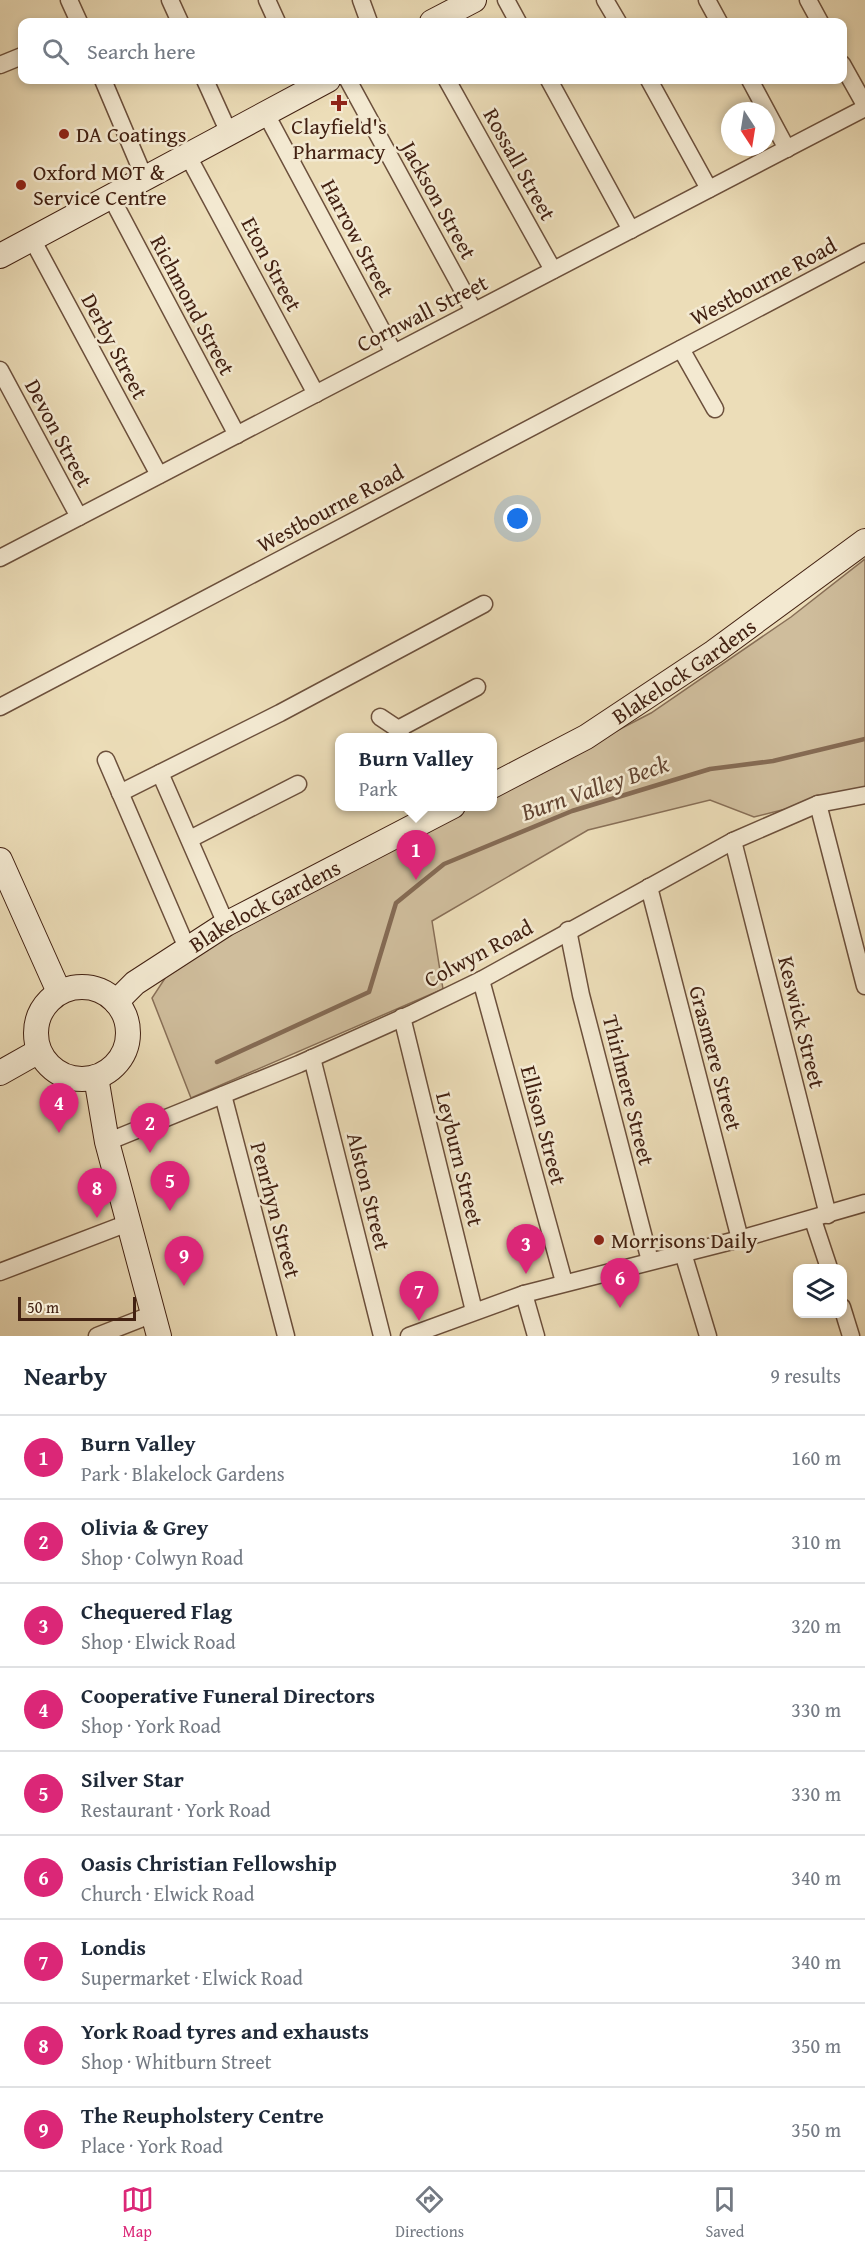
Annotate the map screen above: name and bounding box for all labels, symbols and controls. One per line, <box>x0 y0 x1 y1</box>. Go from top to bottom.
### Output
search box <box>18 18 847 84</box>
icon: search <box>39 35 72 68</box>
text: Search here <box>87 35 196 67</box>
marker: Clayfield's Pharmacy <box>332 96 346 110</box>
street label: Rossall Street <box>476 102 564 226</box>
north arrow <box>721 102 775 156</box>
place label: Clayfield's Pharmacy <box>291 110 387 167</box>
place label: DA Coatings <box>76 118 186 150</box>
marker: DA Coatings <box>57 127 71 141</box>
street label: Jackson Street <box>392 132 485 265</box>
place label: Oxford MOT & Service Centre <box>33 156 167 213</box>
street label: Harrow Street <box>313 173 403 303</box>
marker: Oxford MOT & Service Centre <box>14 178 28 192</box>
street label: Eton Street <box>234 211 310 317</box>
street label: Richmond Street <box>143 229 243 381</box>
street label: Westbourne Road <box>684 229 842 333</box>
street label: Cornwall Street <box>351 266 493 360</box>
street label: Derby Street <box>74 287 156 405</box>
street label: Devon Street <box>17 373 101 493</box>
street label: Westbourne Road <box>251 456 409 560</box>
your location <box>503 504 532 533</box>
street label: Blakelock Gardens <box>605 610 763 732</box>
popup <box>335 733 497 811</box>
text: Burn Valley <box>359 742 473 774</box>
water label: Burn Valley Beck <box>515 746 673 829</box>
text: Park <box>359 774 397 803</box>
pin: 1 <box>396 830 436 880</box>
street label: Blakelock Gardens <box>182 851 346 960</box>
street label: Colwyn Road <box>418 911 538 995</box>
street label: Keswick Street <box>770 953 834 1092</box>
street label: Grasmere Street <box>681 982 751 1134</box>
street label: Thirlmere Street <box>595 1011 663 1169</box>
street label: Ellison Street <box>513 1062 575 1189</box>
pin: 4 <box>40 1084 78 1133</box>
street label: Leyburn Street <box>428 1089 492 1230</box>
pin: 2 <box>130 1104 170 1153</box>
street label: Alston Street <box>339 1129 399 1253</box>
street label: Penrhyn Street <box>242 1138 310 1282</box>
pin: 5 <box>150 1162 190 1211</box>
pin: 8 <box>78 1168 116 1218</box>
pin: 3 <box>506 1224 546 1274</box>
place label: Morrisons Daily <box>611 1224 758 1256</box>
marker: Morrisons Daily <box>592 1233 606 1247</box>
pin: 9 <box>164 1236 204 1286</box>
pin: 6 <box>600 1258 640 1308</box>
map controls <box>793 1264 847 1318</box>
button: layers <box>793 1264 847 1318</box>
pin: 7 <box>400 1272 438 1321</box>
scale bar <box>18 1294 136 1322</box>
text: 50 m <box>27 1295 59 1319</box>
text: Nearby <box>24 1356 107 1395</box>
text: 9 results <box>770 1361 841 1390</box>
text: Burn Valley <box>81 1427 196 1459</box>
text: 1 <box>38 1443 49 1472</box>
text: 160 m <box>791 1443 841 1472</box>
text: Park · Blakelock Gardens <box>81 1459 285 1488</box>
text: Olivia & Grey <box>81 1511 208 1543</box>
text: 2 <box>38 1527 49 1556</box>
text: 310 m <box>791 1527 841 1556</box>
text: Shop · Colwyn Road <box>81 1543 243 1572</box>
text: Chequered Flag <box>81 1595 232 1627</box>
text: 3 <box>38 1611 49 1640</box>
text: 320 m <box>791 1611 841 1640</box>
text: Shop · Elwick Road <box>81 1627 236 1656</box>
text: Cooperative Funeral Directors <box>81 1679 375 1711</box>
text: 4 <box>38 1695 49 1724</box>
text: 330 m <box>791 1695 841 1724</box>
text: Shop · York Road <box>81 1711 221 1740</box>
text: Silver Star <box>81 1763 184 1795</box>
text: 5 <box>38 1779 49 1808</box>
text: 330 m <box>791 1779 841 1808</box>
text: Restaurant · York Road <box>81 1795 271 1824</box>
text: Oasis Christian Fellowship <box>81 1847 337 1879</box>
text: 6 <box>38 1863 49 1892</box>
text: 340 m <box>791 1863 841 1892</box>
text: Church · Elwick Road <box>81 1879 254 1908</box>
text: Londis <box>81 1931 146 1963</box>
text: 7 <box>38 1947 49 1976</box>
text: 340 m <box>791 1947 841 1976</box>
text: Supermarket · Elwick Road <box>81 1963 303 1992</box>
text: York Road tyres and exhausts <box>81 2015 369 2047</box>
text: 8 <box>38 2031 49 2060</box>
text: 350 m <box>791 2031 841 2060</box>
text: Shop · Whitburn Street <box>81 2047 272 2076</box>
text: The Reupholstery Centre <box>81 2099 324 2131</box>
text: 9 <box>38 2115 49 2144</box>
text: 350 m <box>791 2115 841 2144</box>
text: Place · York Road <box>81 2131 223 2160</box>
tab: Map <box>121 2183 154 2243</box>
tab: Directions <box>395 2183 464 2243</box>
tab: Saved <box>705 2183 744 2243</box>

